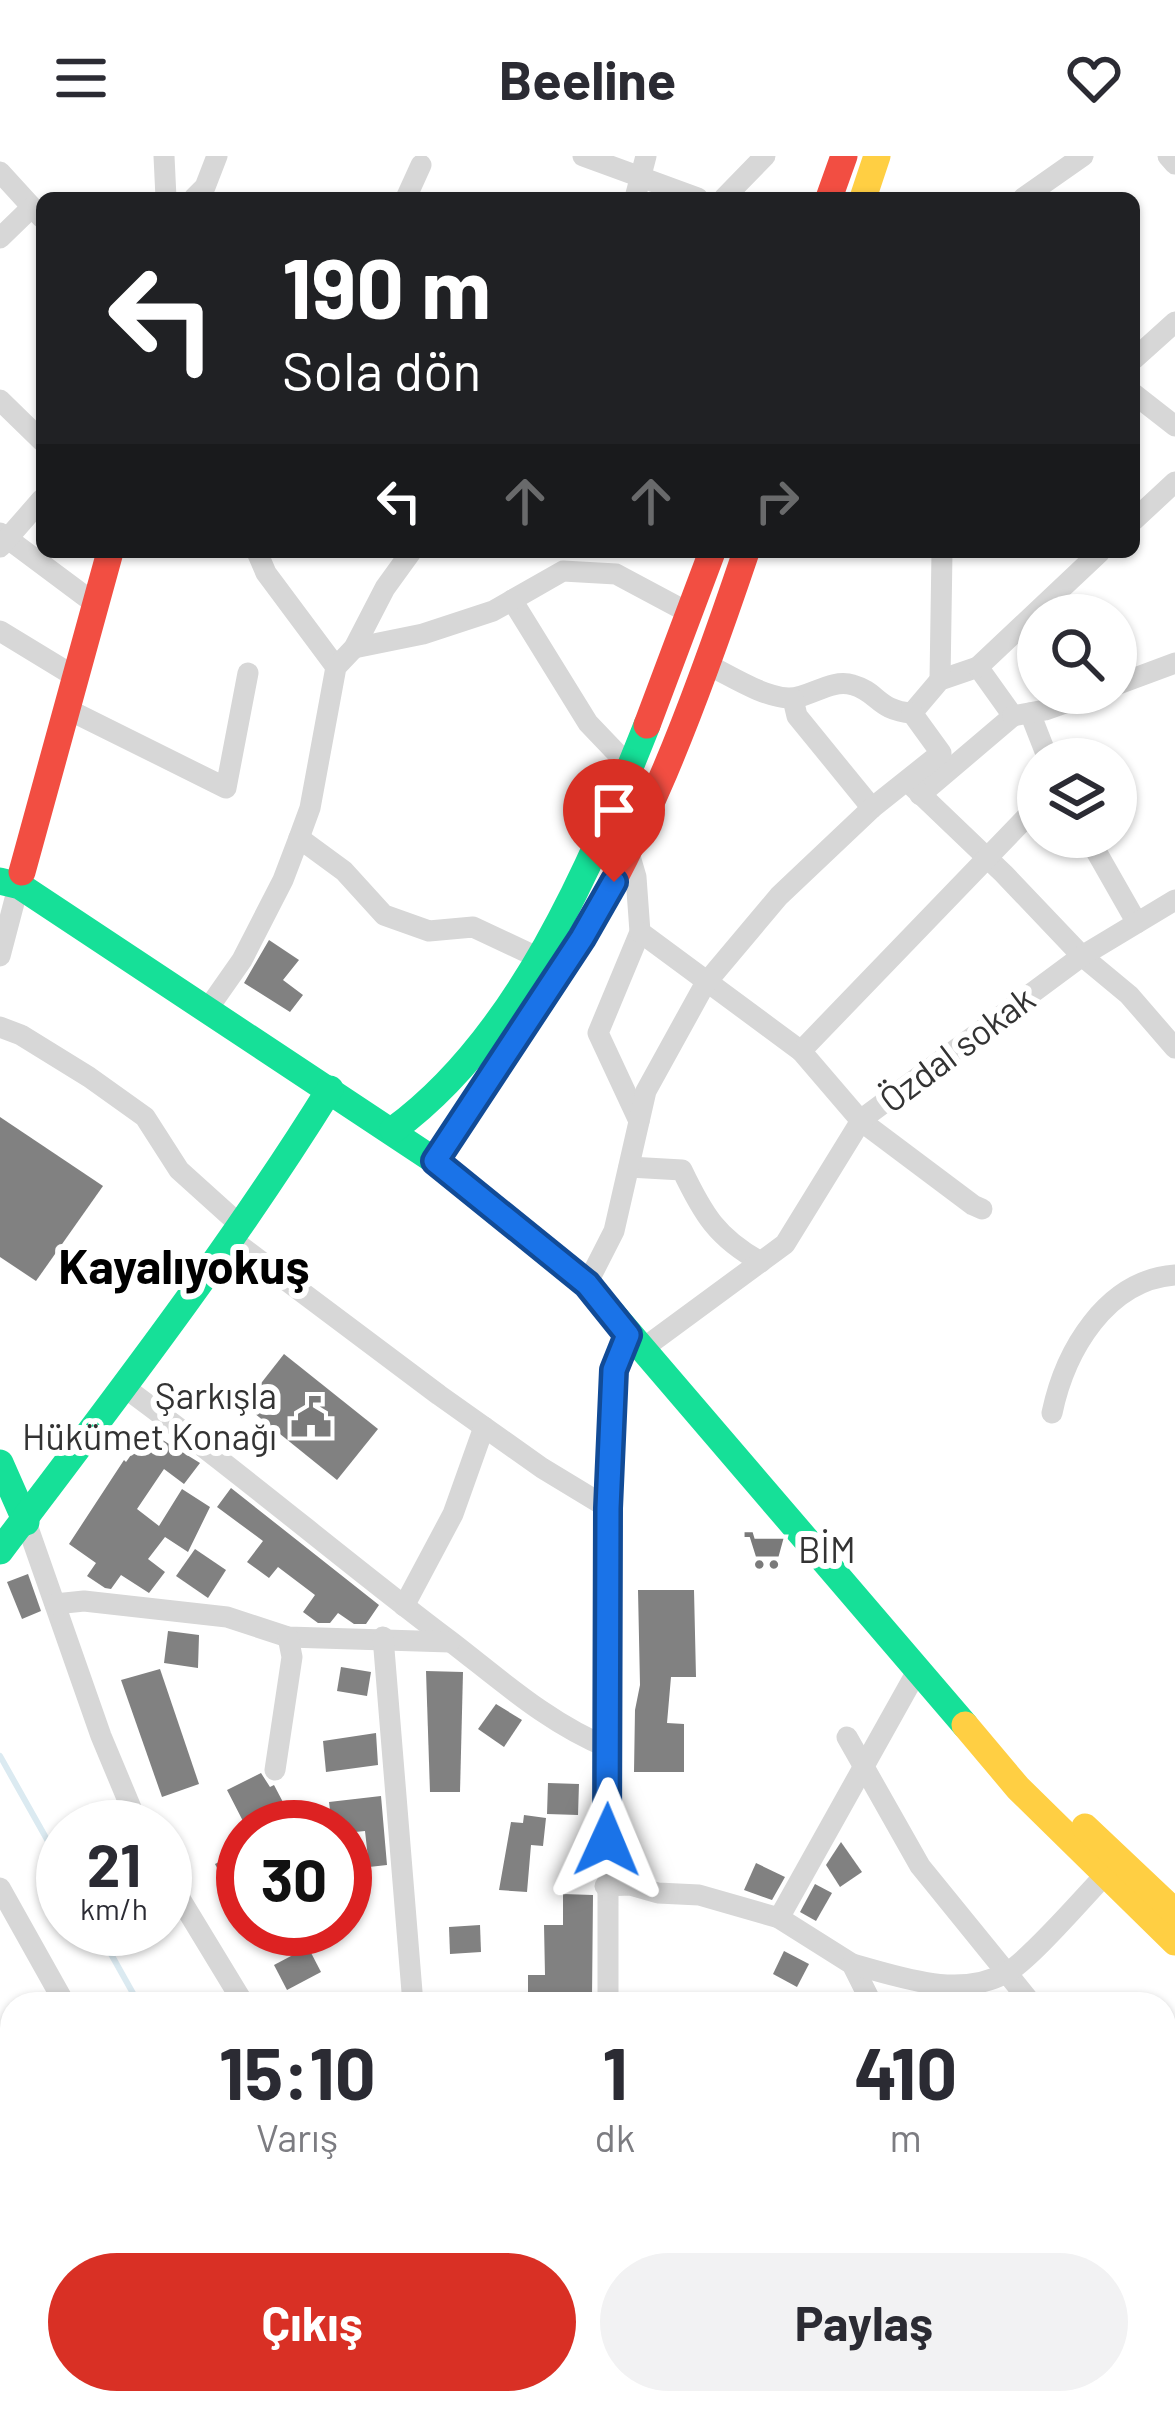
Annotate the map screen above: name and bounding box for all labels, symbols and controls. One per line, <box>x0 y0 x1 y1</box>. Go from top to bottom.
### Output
icon: menu <box>48 45 114 111</box>
icon: heart <box>1061 45 1127 111</box>
text: Beeline <box>499 46 676 111</box>
text: 190 m <box>282 235 491 336</box>
icon: left <box>84 240 240 396</box>
text: Sola dön <box>282 337 481 402</box>
icon: left <box>366 468 432 534</box>
icon: ahead <box>492 468 558 534</box>
icon: ahead <box>618 468 684 534</box>
icon: right <box>744 468 810 534</box>
map controls <box>1017 594 1137 858</box>
button: search <box>1017 594 1137 714</box>
button: layers <box>1017 738 1137 858</box>
pin <box>563 759 665 882</box>
icon: arrive <box>581 777 647 843</box>
street label: Özdal sokak <box>870 976 1042 1120</box>
district label: Kayalıyokuş <box>58 1236 310 1294</box>
place label: Şarkışla Hükümet Konağı <box>22 1373 277 1457</box>
public building icon: Şarkışla Hükümet Konağı <box>288 1394 334 1440</box>
supermarket icon: BİM <box>741 1527 787 1573</box>
place label: BİM <box>798 1527 856 1570</box>
position arrow <box>544 1777 670 1903</box>
speed limit sign: 30 <box>216 1800 372 1956</box>
text: 21 <box>87 1827 141 1899</box>
text: km/h <box>80 1890 148 1926</box>
text: 15:10 <box>219 2028 376 2114</box>
text: 1 <box>602 2028 628 2114</box>
text: 410 <box>854 2028 957 2114</box>
text: Varış <box>256 2113 338 2160</box>
text: dk <box>594 2113 635 2160</box>
text: m <box>890 2113 922 2160</box>
button: Çıkış <box>48 2253 576 2391</box>
button: Paylaş <box>600 2253 1128 2391</box>

